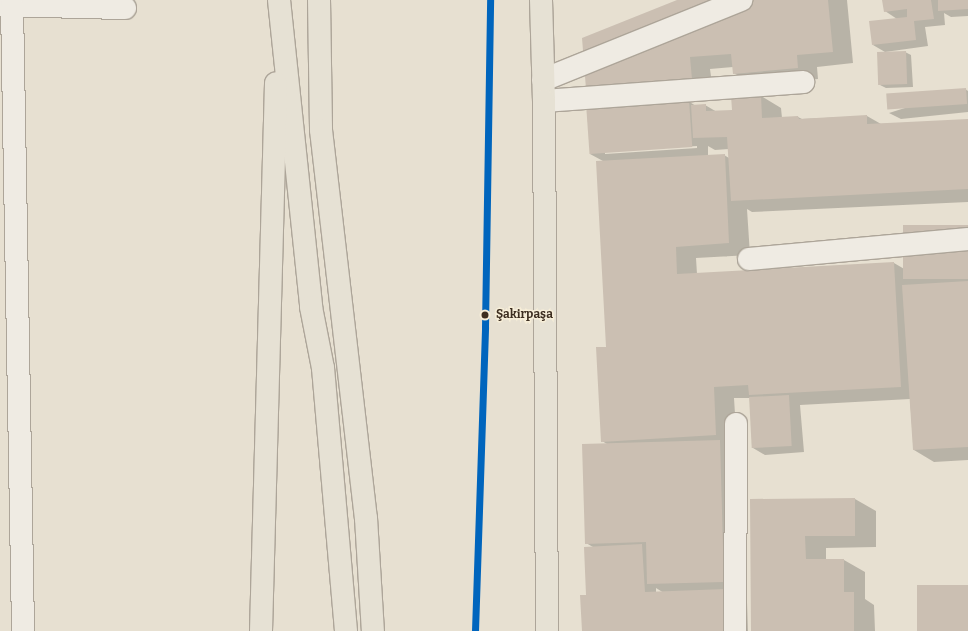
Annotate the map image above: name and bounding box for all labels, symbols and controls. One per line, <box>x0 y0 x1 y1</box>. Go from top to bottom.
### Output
marker: Şakirpaşa <box>478 308 492 322</box>
place label: Şakirpaşa <box>496 308 553 322</box>

